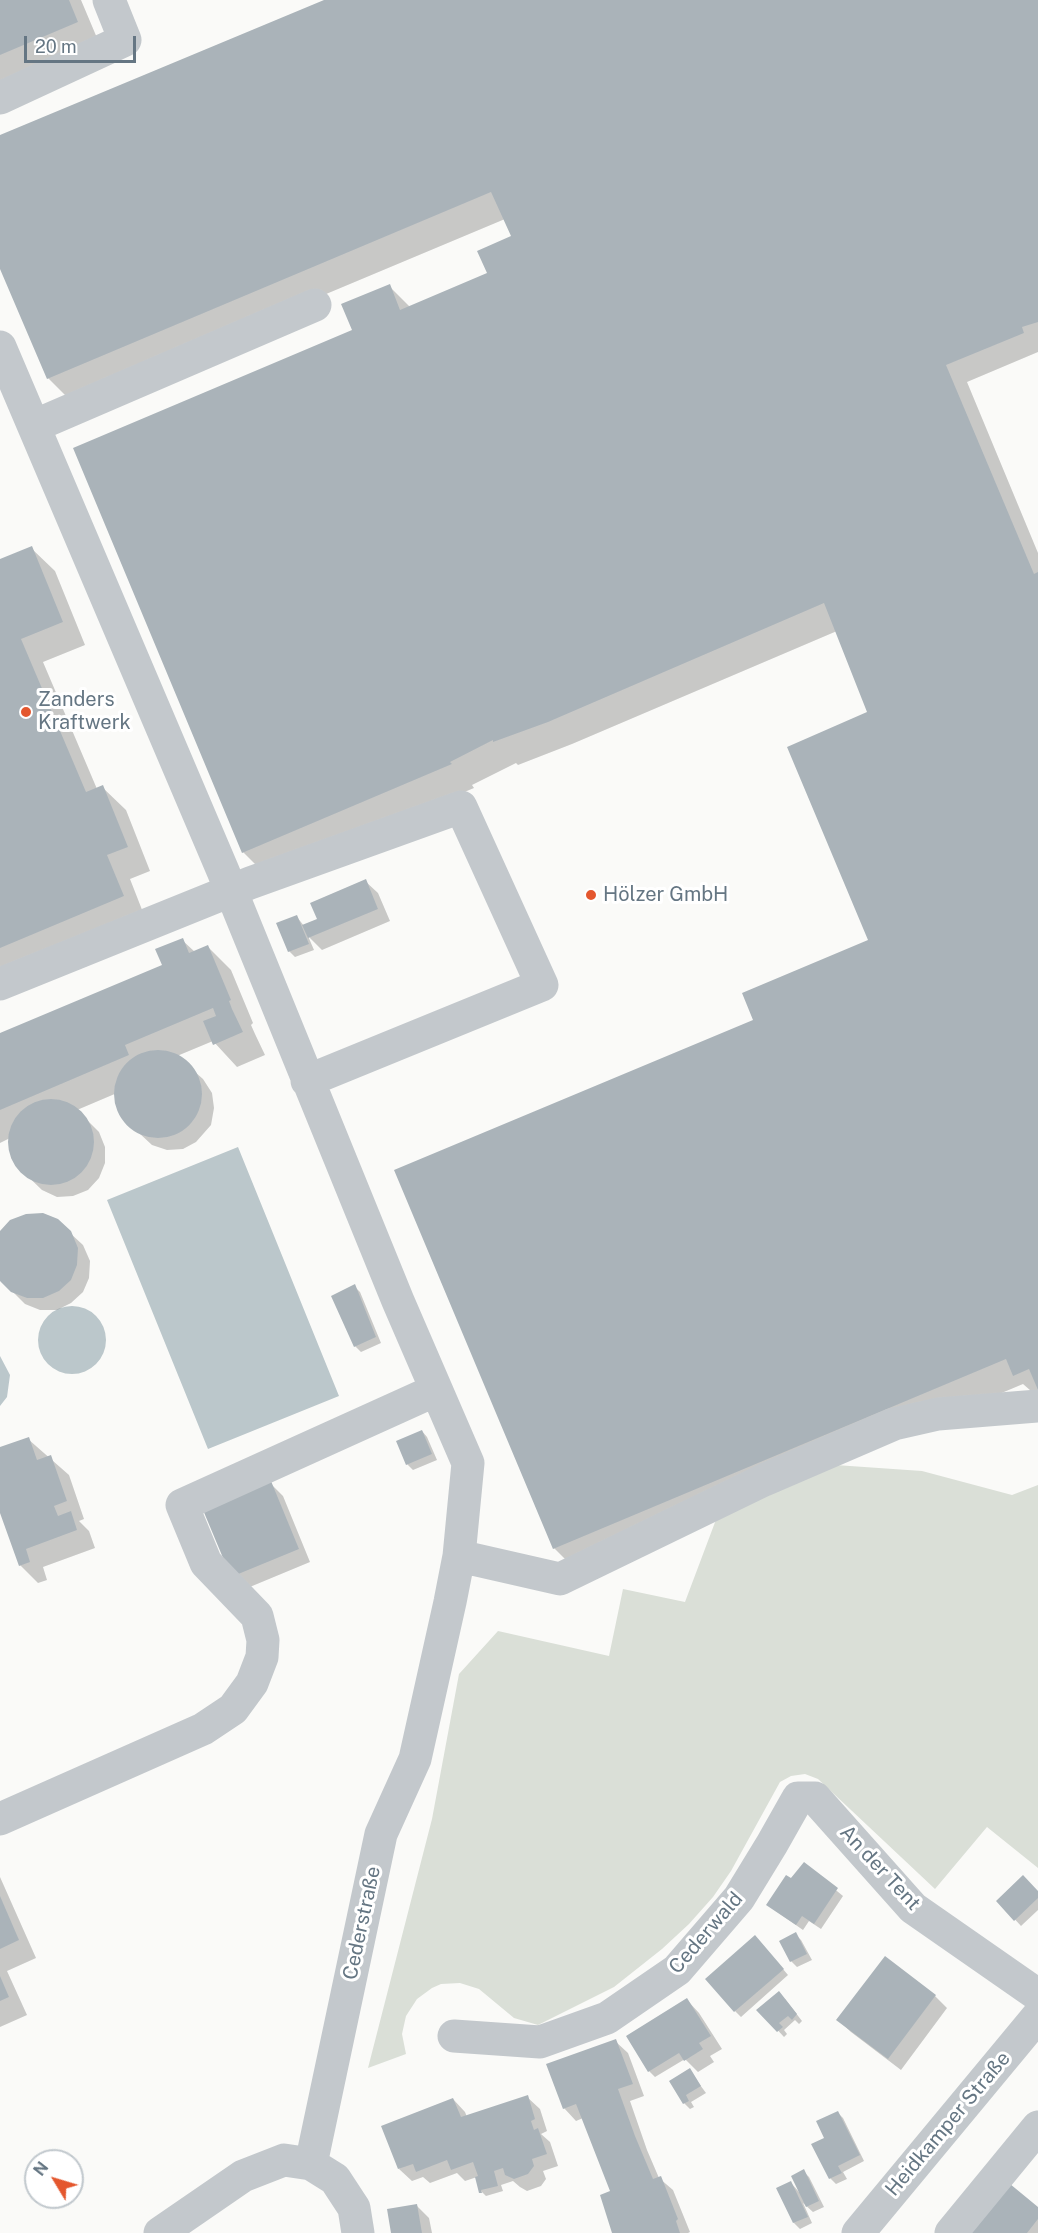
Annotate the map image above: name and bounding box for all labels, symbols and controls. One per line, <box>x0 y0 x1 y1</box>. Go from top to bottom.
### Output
scale bar <box>27 24 140 62</box>
text: 20 m <box>35 36 77 57</box>
place label: Zanders Kraftwerk <box>38 688 131 735</box>
marker: Zanders Kraftwerk <box>19 705 33 719</box>
place label: Hölzer GmbH <box>603 883 728 907</box>
marker: Hölzer GmbH <box>584 888 598 902</box>
street label: An der Tent <box>835 1821 925 1915</box>
street label: Cederstraße <box>338 1864 386 1982</box>
street label: Cederwald <box>664 1887 748 1979</box>
street label: Heidkamper Straße <box>881 2047 1015 2201</box>
north arrow <box>24 2149 84 2209</box>
text: N <box>30 2158 52 2180</box>

